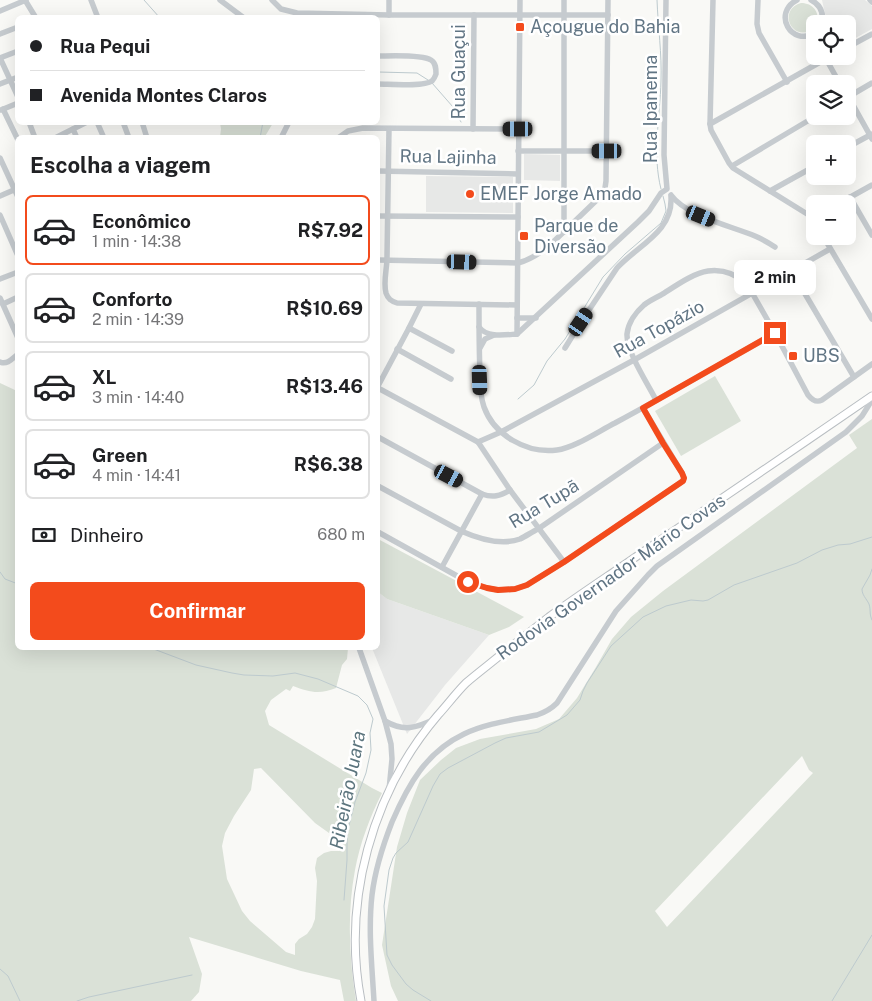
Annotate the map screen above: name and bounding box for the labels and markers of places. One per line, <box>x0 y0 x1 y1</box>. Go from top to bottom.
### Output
place label: Açougue do Bahia <box>530 16 680 37</box>
marker: Açougue do Bahia <box>514 21 526 33</box>
place label: EMEF Jorge Amado <box>480 183 642 204</box>
marker: EMEF Jorge Amado <box>464 188 476 200</box>
place label: Parque de Diversão <box>534 215 618 257</box>
marker: Parque de Diversão <box>518 230 530 242</box>
place label: UBS <box>803 345 840 366</box>
marker: UBS <box>787 350 799 362</box>

